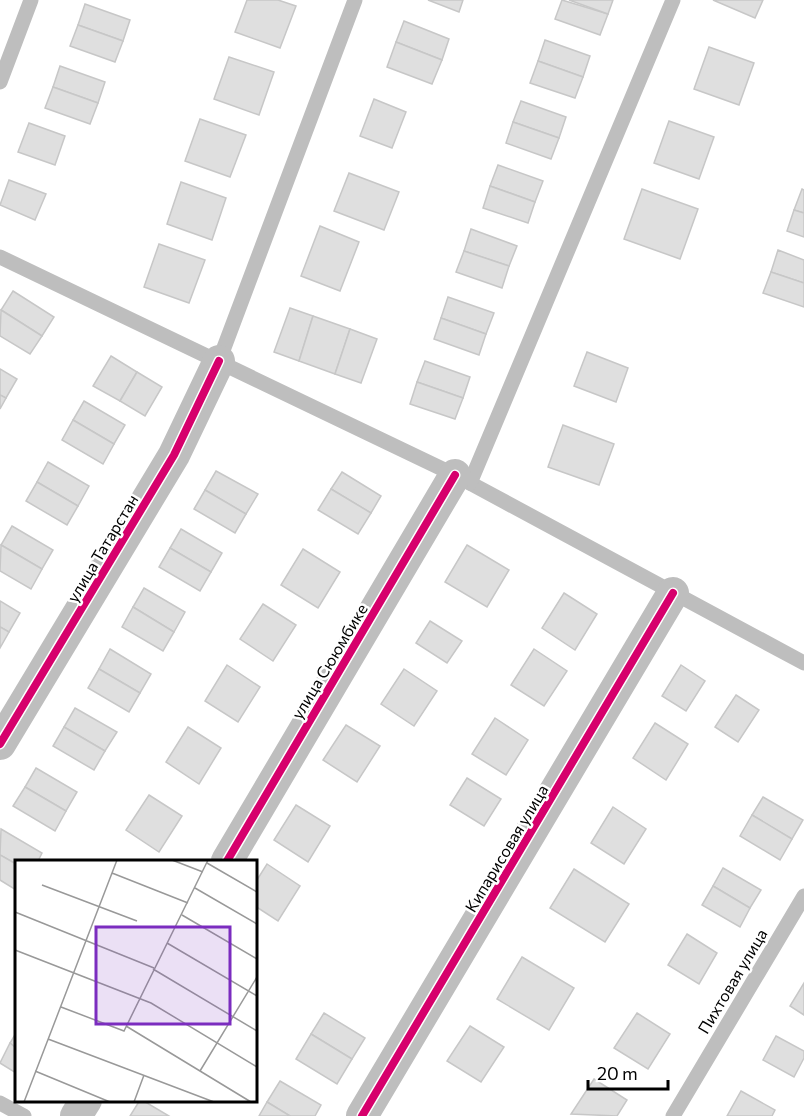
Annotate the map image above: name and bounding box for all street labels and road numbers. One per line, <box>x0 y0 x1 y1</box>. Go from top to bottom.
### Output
street label: улица Татарстан <box>62 491 142 605</box>
street label: улица Сююмбике <box>287 600 371 722</box>
street label: Кипарисовая улица <box>460 781 552 915</box>
street label: Пихтовая улица <box>693 925 771 1037</box>

